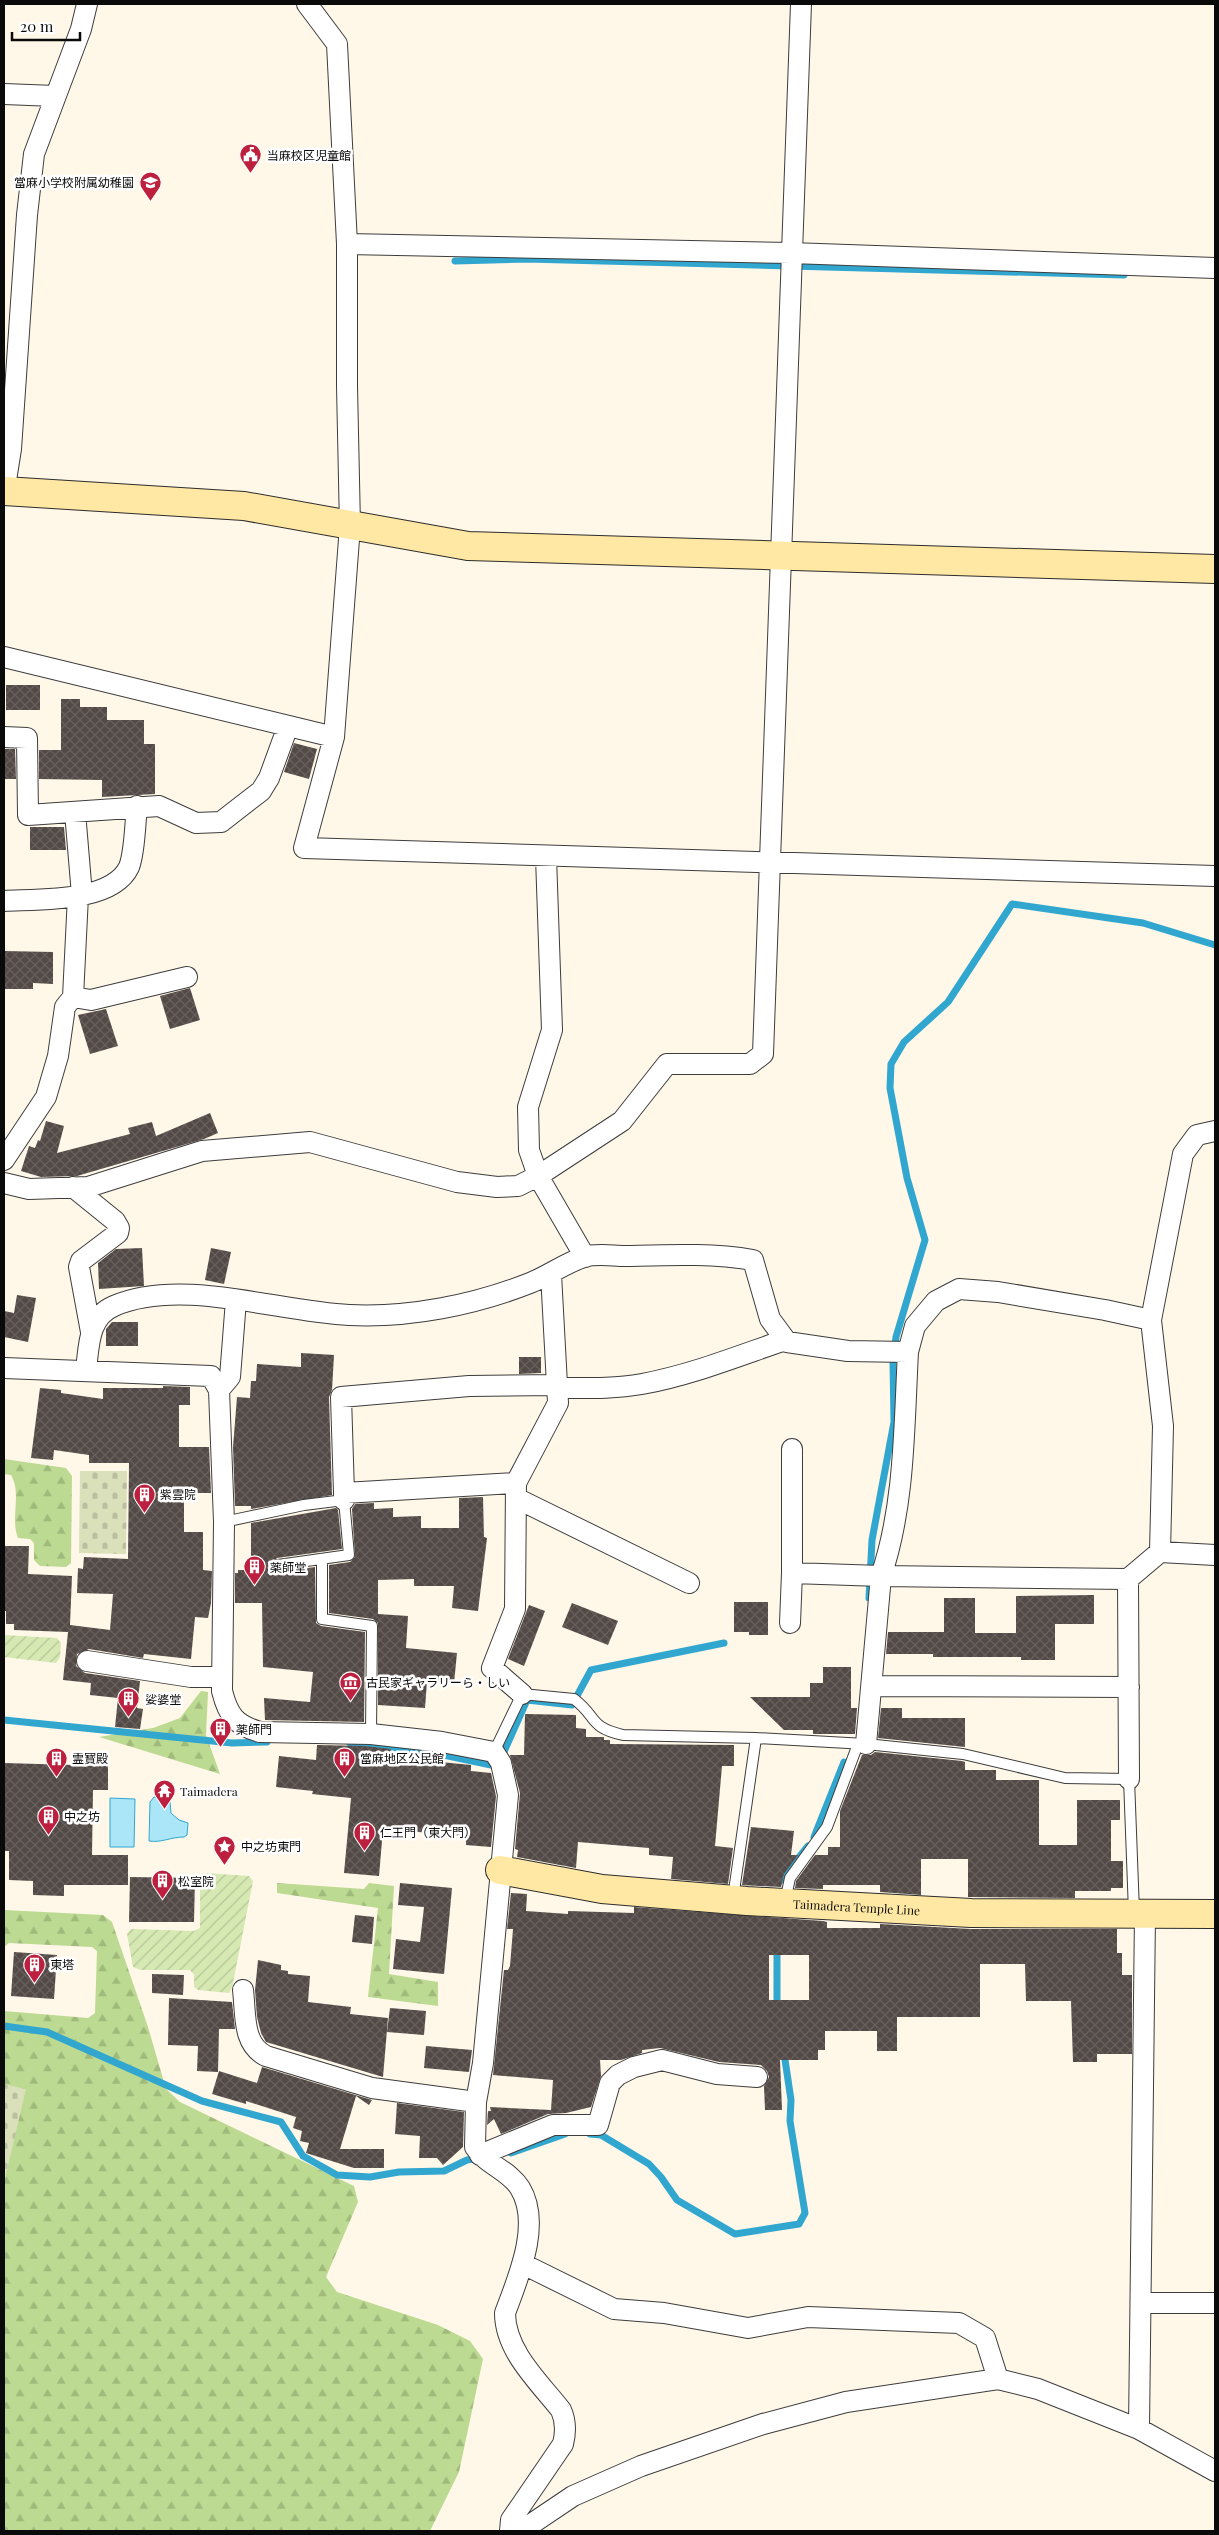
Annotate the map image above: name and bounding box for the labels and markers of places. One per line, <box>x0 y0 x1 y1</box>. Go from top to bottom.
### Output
public building icon: 当麻校区児童館 <box>239 143 263 174</box>
place label: 当麻校区児童館 <box>267 147 351 163</box>
school or university icon: 當麻小学校附属幼稚園 <box>138 170 162 201</box>
place label: 當麻小学校附属幼稚園 <box>14 174 134 190</box>
building icon: 紫雲院 <box>132 1482 156 1513</box>
place label: 紫雲院 <box>160 1486 196 1502</box>
building icon: 薬師堂 <box>242 1555 266 1586</box>
place label: 薬師堂 <box>270 1559 306 1575</box>
museum icon: 古民家ギャラリーら・しい <box>338 1670 362 1701</box>
place label: 古民家ギャラリーら・しい <box>366 1674 510 1690</box>
building icon: 娑婆堂 <box>117 1687 141 1718</box>
place label: 娑婆堂 <box>145 1691 181 1707</box>
building icon: 薬師門 <box>208 1717 232 1748</box>
place label: 薬師門 <box>236 1721 272 1737</box>
building icon: 霊寳殿 <box>44 1746 68 1777</box>
building icon: 當麻地区公民館 <box>332 1746 356 1777</box>
place label: 霊寳殿 <box>72 1750 108 1766</box>
place label: 當麻地区公民館 <box>360 1750 444 1766</box>
temple icon: Taimadera <box>152 1779 176 1810</box>
place label: Taimadera <box>180 1783 238 1799</box>
building icon: 中之坊 <box>36 1804 60 1835</box>
place label: 中之坊 <box>64 1808 100 1824</box>
building icon: 仁王門（東大門） <box>352 1820 376 1851</box>
place label: 仁王門（東大門） <box>380 1824 476 1840</box>
place icon: 中之坊東門 <box>213 1834 237 1865</box>
place label: 中之坊東門 <box>241 1838 301 1854</box>
building icon: 松室院 <box>150 1869 174 1900</box>
place label: 松室院 <box>178 1873 214 1889</box>
building icon: 東塔 <box>22 1952 46 1983</box>
place label: 東塔 <box>50 1956 74 1972</box>

